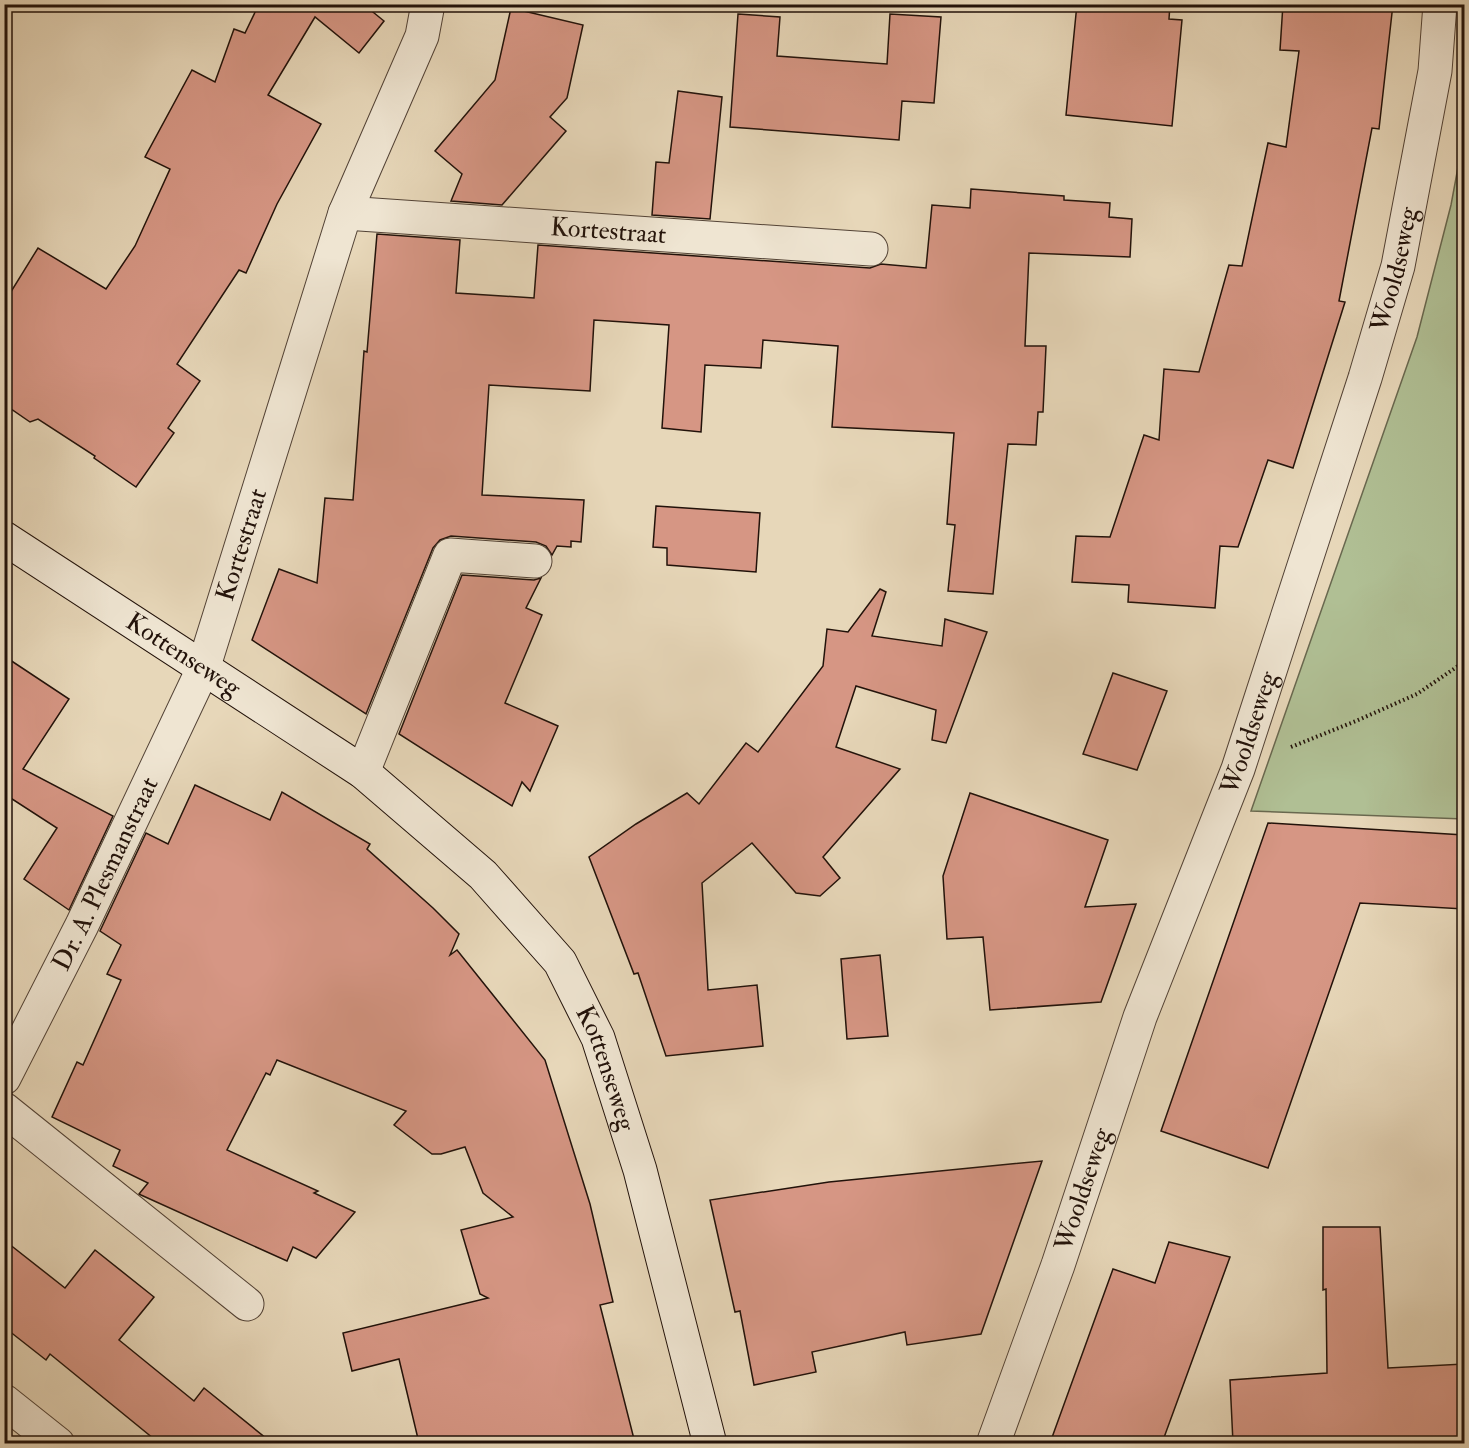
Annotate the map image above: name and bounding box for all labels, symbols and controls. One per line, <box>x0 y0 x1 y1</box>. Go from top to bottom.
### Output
street label: Wooldseweg <box>1363 203 1425 337</box>
street label: Kortestraat <box>549 211 667 251</box>
street label: Kortestraat <box>209 485 274 605</box>
street label: Kottenseweg <box>120 606 248 705</box>
street label: Wooldseweg <box>1213 666 1285 800</box>
street label: Dr. A. Plesmanstraat <box>45 772 166 976</box>
street label: Kottenseweg <box>568 1000 643 1136</box>
street label: Wooldseweg <box>1047 1123 1119 1256</box>

